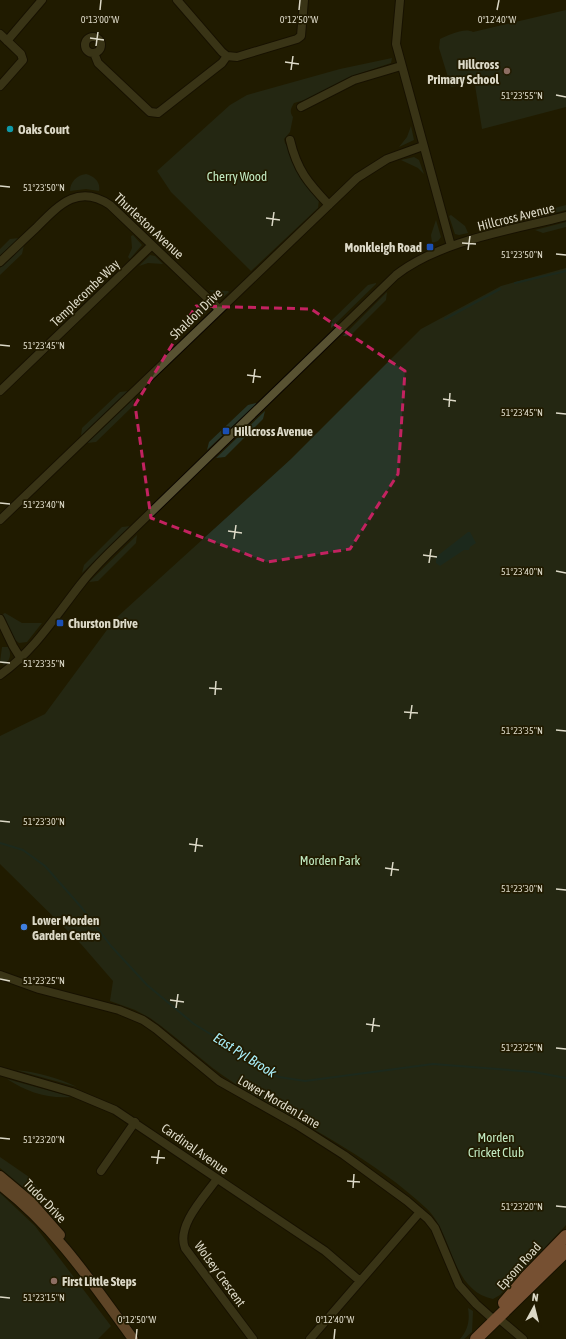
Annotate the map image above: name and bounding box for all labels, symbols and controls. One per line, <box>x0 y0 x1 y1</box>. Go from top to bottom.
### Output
text: 0°13'00"W <box>81 14 120 25</box>
text: 0°12'50"W <box>280 14 319 25</box>
text: 0°12'40"W <box>478 14 517 25</box>
place label: Hillcross Primary School <box>427 57 500 87</box>
marker: Hillcross Primary School <box>502 66 512 76</box>
text: 51°23'55"N <box>501 90 543 101</box>
place label: Oaks Court <box>18 122 70 137</box>
marker: Oaks Court <box>5 124 15 134</box>
park label: Cherry Wood <box>207 169 267 184</box>
text: 51°23'50"N <box>23 182 65 193</box>
street label: Thurleston Avenue <box>111 190 187 262</box>
street label: Hillcross Avenue <box>476 200 556 234</box>
place label: Monkleigh Road <box>344 240 422 255</box>
marker: Monkleigh Road <box>425 242 435 252</box>
text: 51°23'50"N <box>501 249 543 260</box>
street label: Templecombe Way <box>47 256 123 330</box>
street label: Shaldon Drive <box>167 285 225 343</box>
text: 51°23'45"N <box>23 340 65 351</box>
text: 51°23'45"N <box>501 407 543 418</box>
place label: Hillcross Avenue <box>234 424 313 439</box>
marker: Hillcross Avenue <box>221 426 231 436</box>
text: 51°23'40"N <box>23 499 65 510</box>
text: 51°23'40"N <box>501 566 543 577</box>
place label: Churston Drive <box>68 616 138 631</box>
marker: Churston Drive <box>55 618 65 628</box>
text: 51°23'35"N <box>23 658 65 669</box>
text: 51°23'35"N <box>501 725 543 736</box>
text: 51°23'30"N <box>23 816 65 827</box>
park label: Morden Park <box>300 853 361 868</box>
text: 51°23'30"N <box>501 883 543 894</box>
place label: Lower Morden Garden Centre <box>32 913 101 943</box>
marker: Lower Morden Garden Centre <box>19 922 29 932</box>
text: 51°23'25"N <box>23 975 65 986</box>
water label: East Pyl Brook <box>211 1029 280 1081</box>
text: 51°23'25"N <box>501 1042 543 1053</box>
street label: Lower Morden Lane <box>235 1072 323 1132</box>
street label: Cardinal Avenue <box>159 1120 232 1178</box>
park label: Morden Cricket Club <box>468 1130 524 1160</box>
text: 51°23'20"N <box>23 1134 65 1145</box>
street label: Tudor Drive <box>21 1176 69 1226</box>
text: 51°23'20"N <box>501 1201 543 1212</box>
street label: Wolsey Crescent <box>191 1238 249 1310</box>
street label: Epsom Road <box>494 1239 544 1293</box>
place label: First Little Steps <box>62 1274 137 1289</box>
marker: First Little Steps <box>49 1276 59 1286</box>
north arrow <box>514 1287 554 1327</box>
text: N <box>531 1291 539 1303</box>
text: 51°23'15"N <box>23 1292 65 1303</box>
text: 0°12'50"W <box>118 1314 157 1325</box>
text: 0°12'40"W <box>316 1314 355 1325</box>

